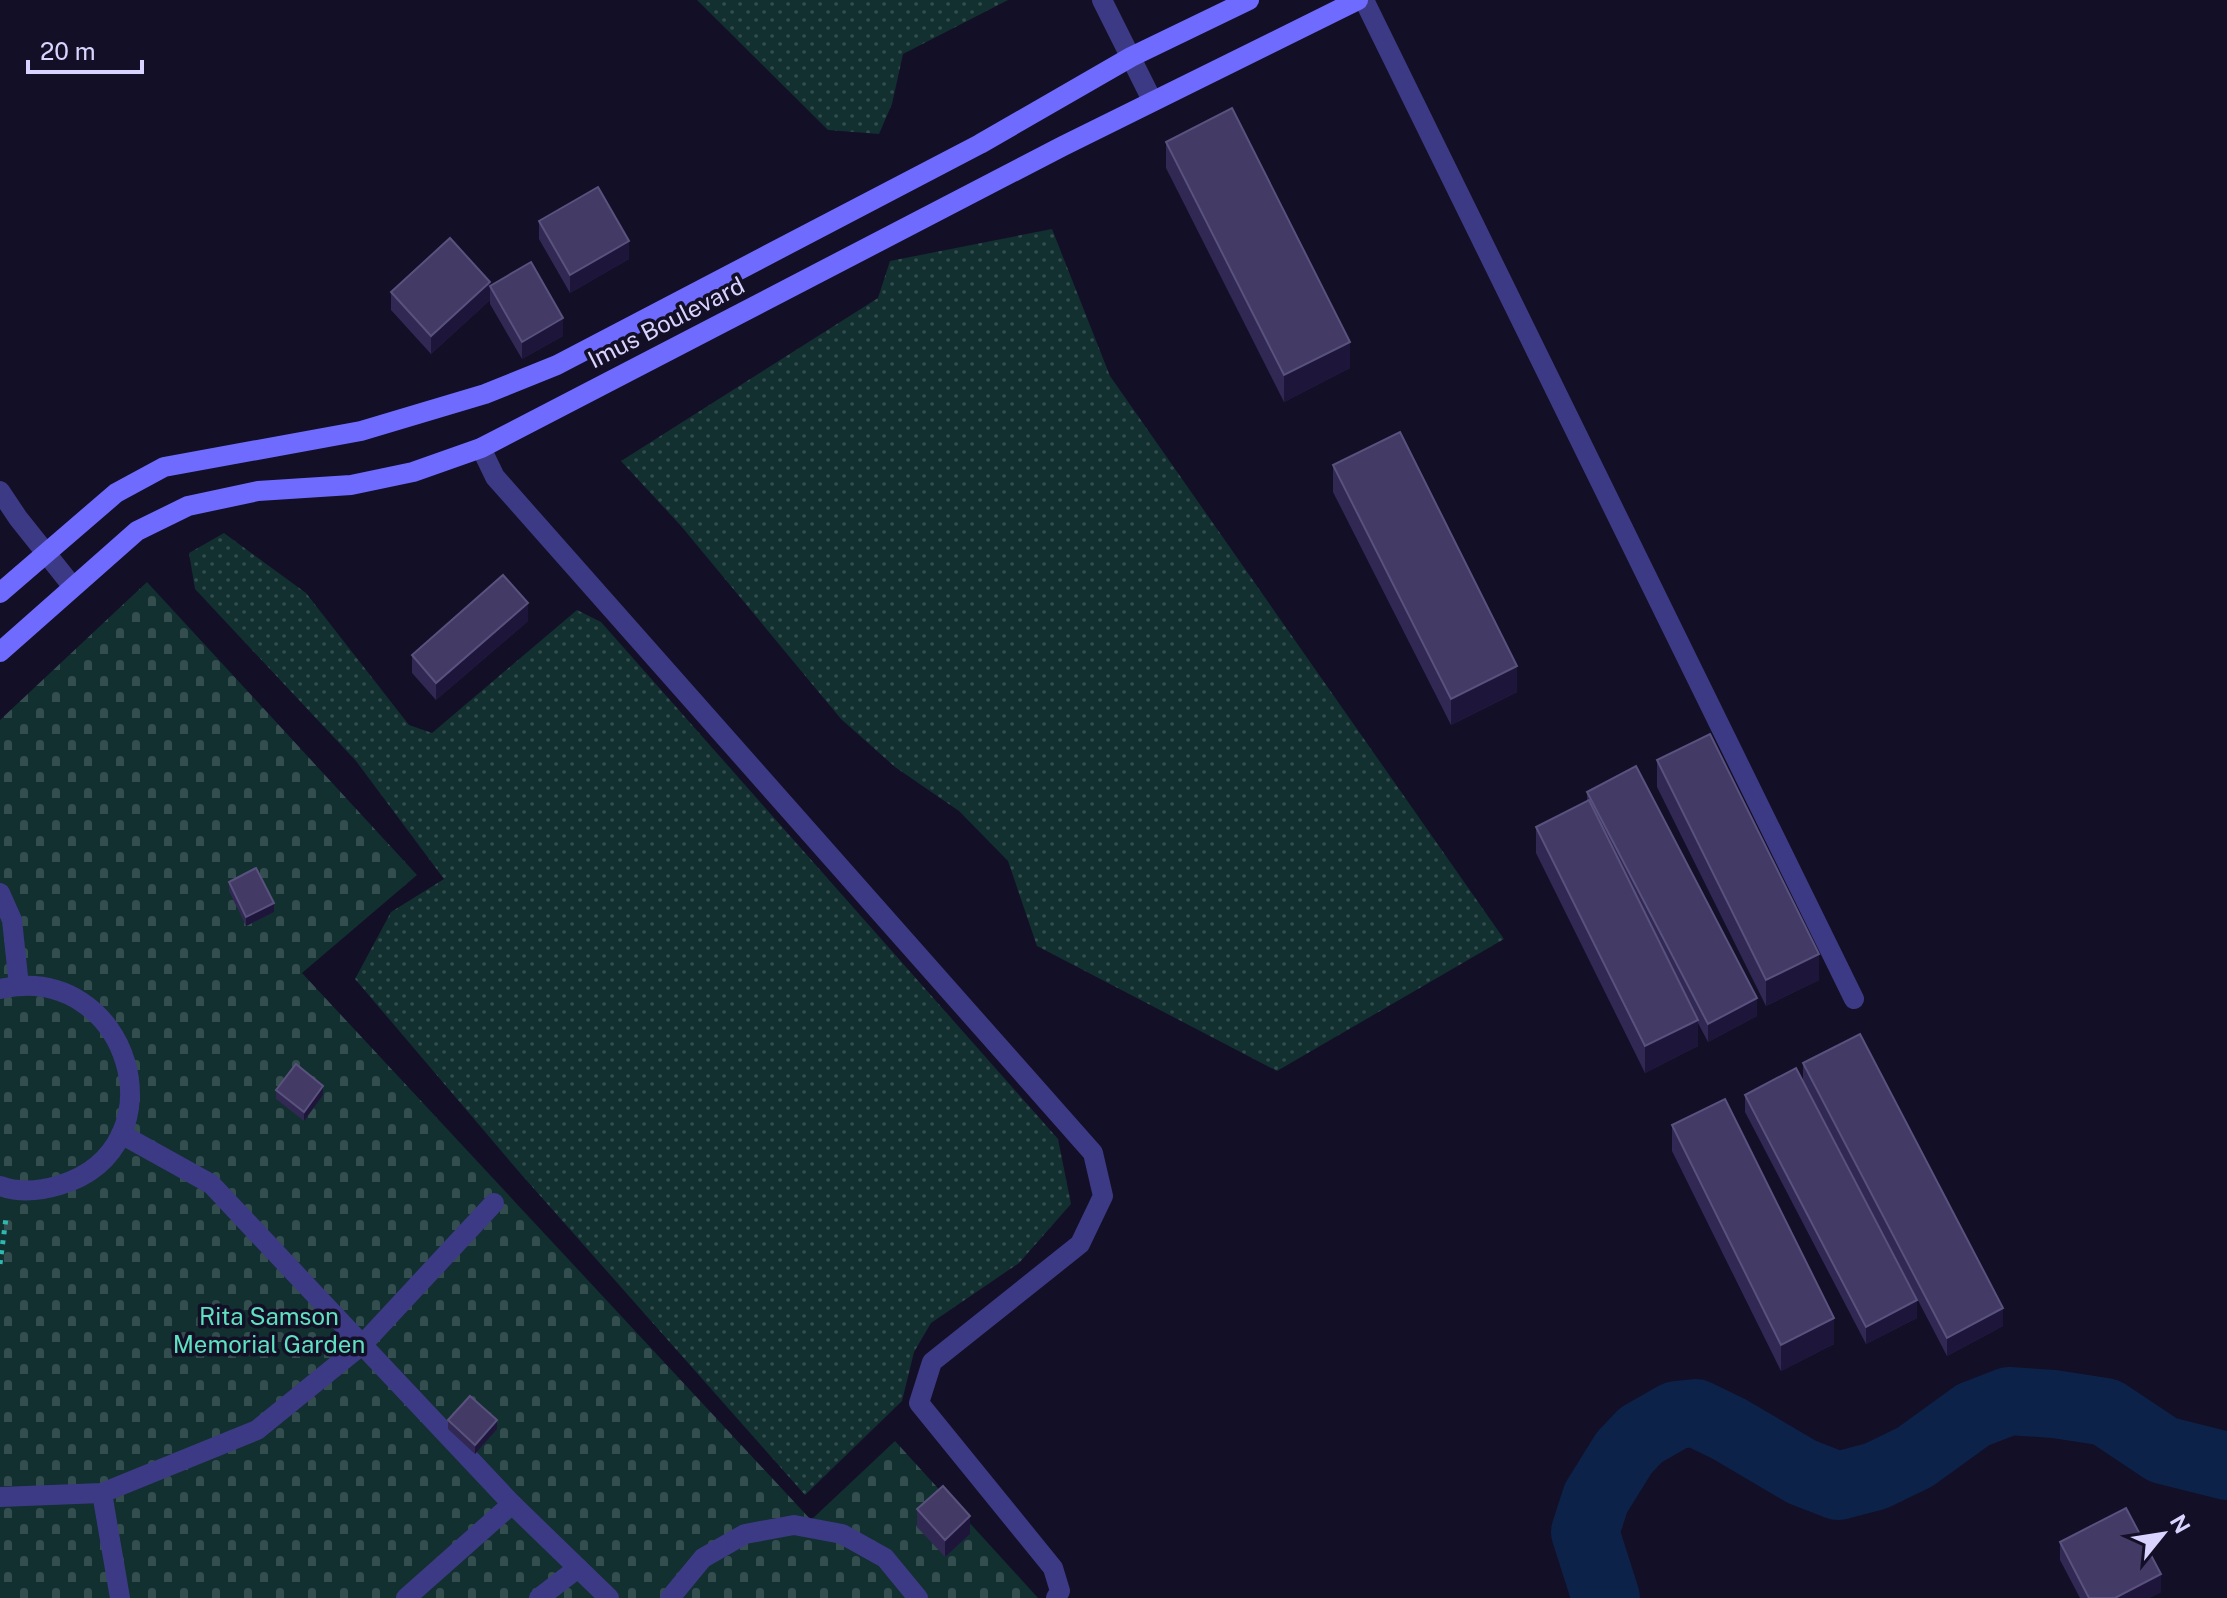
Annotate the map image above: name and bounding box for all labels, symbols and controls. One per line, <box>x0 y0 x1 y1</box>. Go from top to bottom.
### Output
scale bar <box>28 24 142 74</box>
text: 20 m <box>40 37 96 65</box>
street label: Imus Boulevard <box>583 271 749 373</box>
park label: Rita Samson Memorial Garden <box>173 1302 365 1358</box>
north arrow <box>2123 1494 2203 1574</box>
text: N <box>2165 1510 2196 1538</box>

